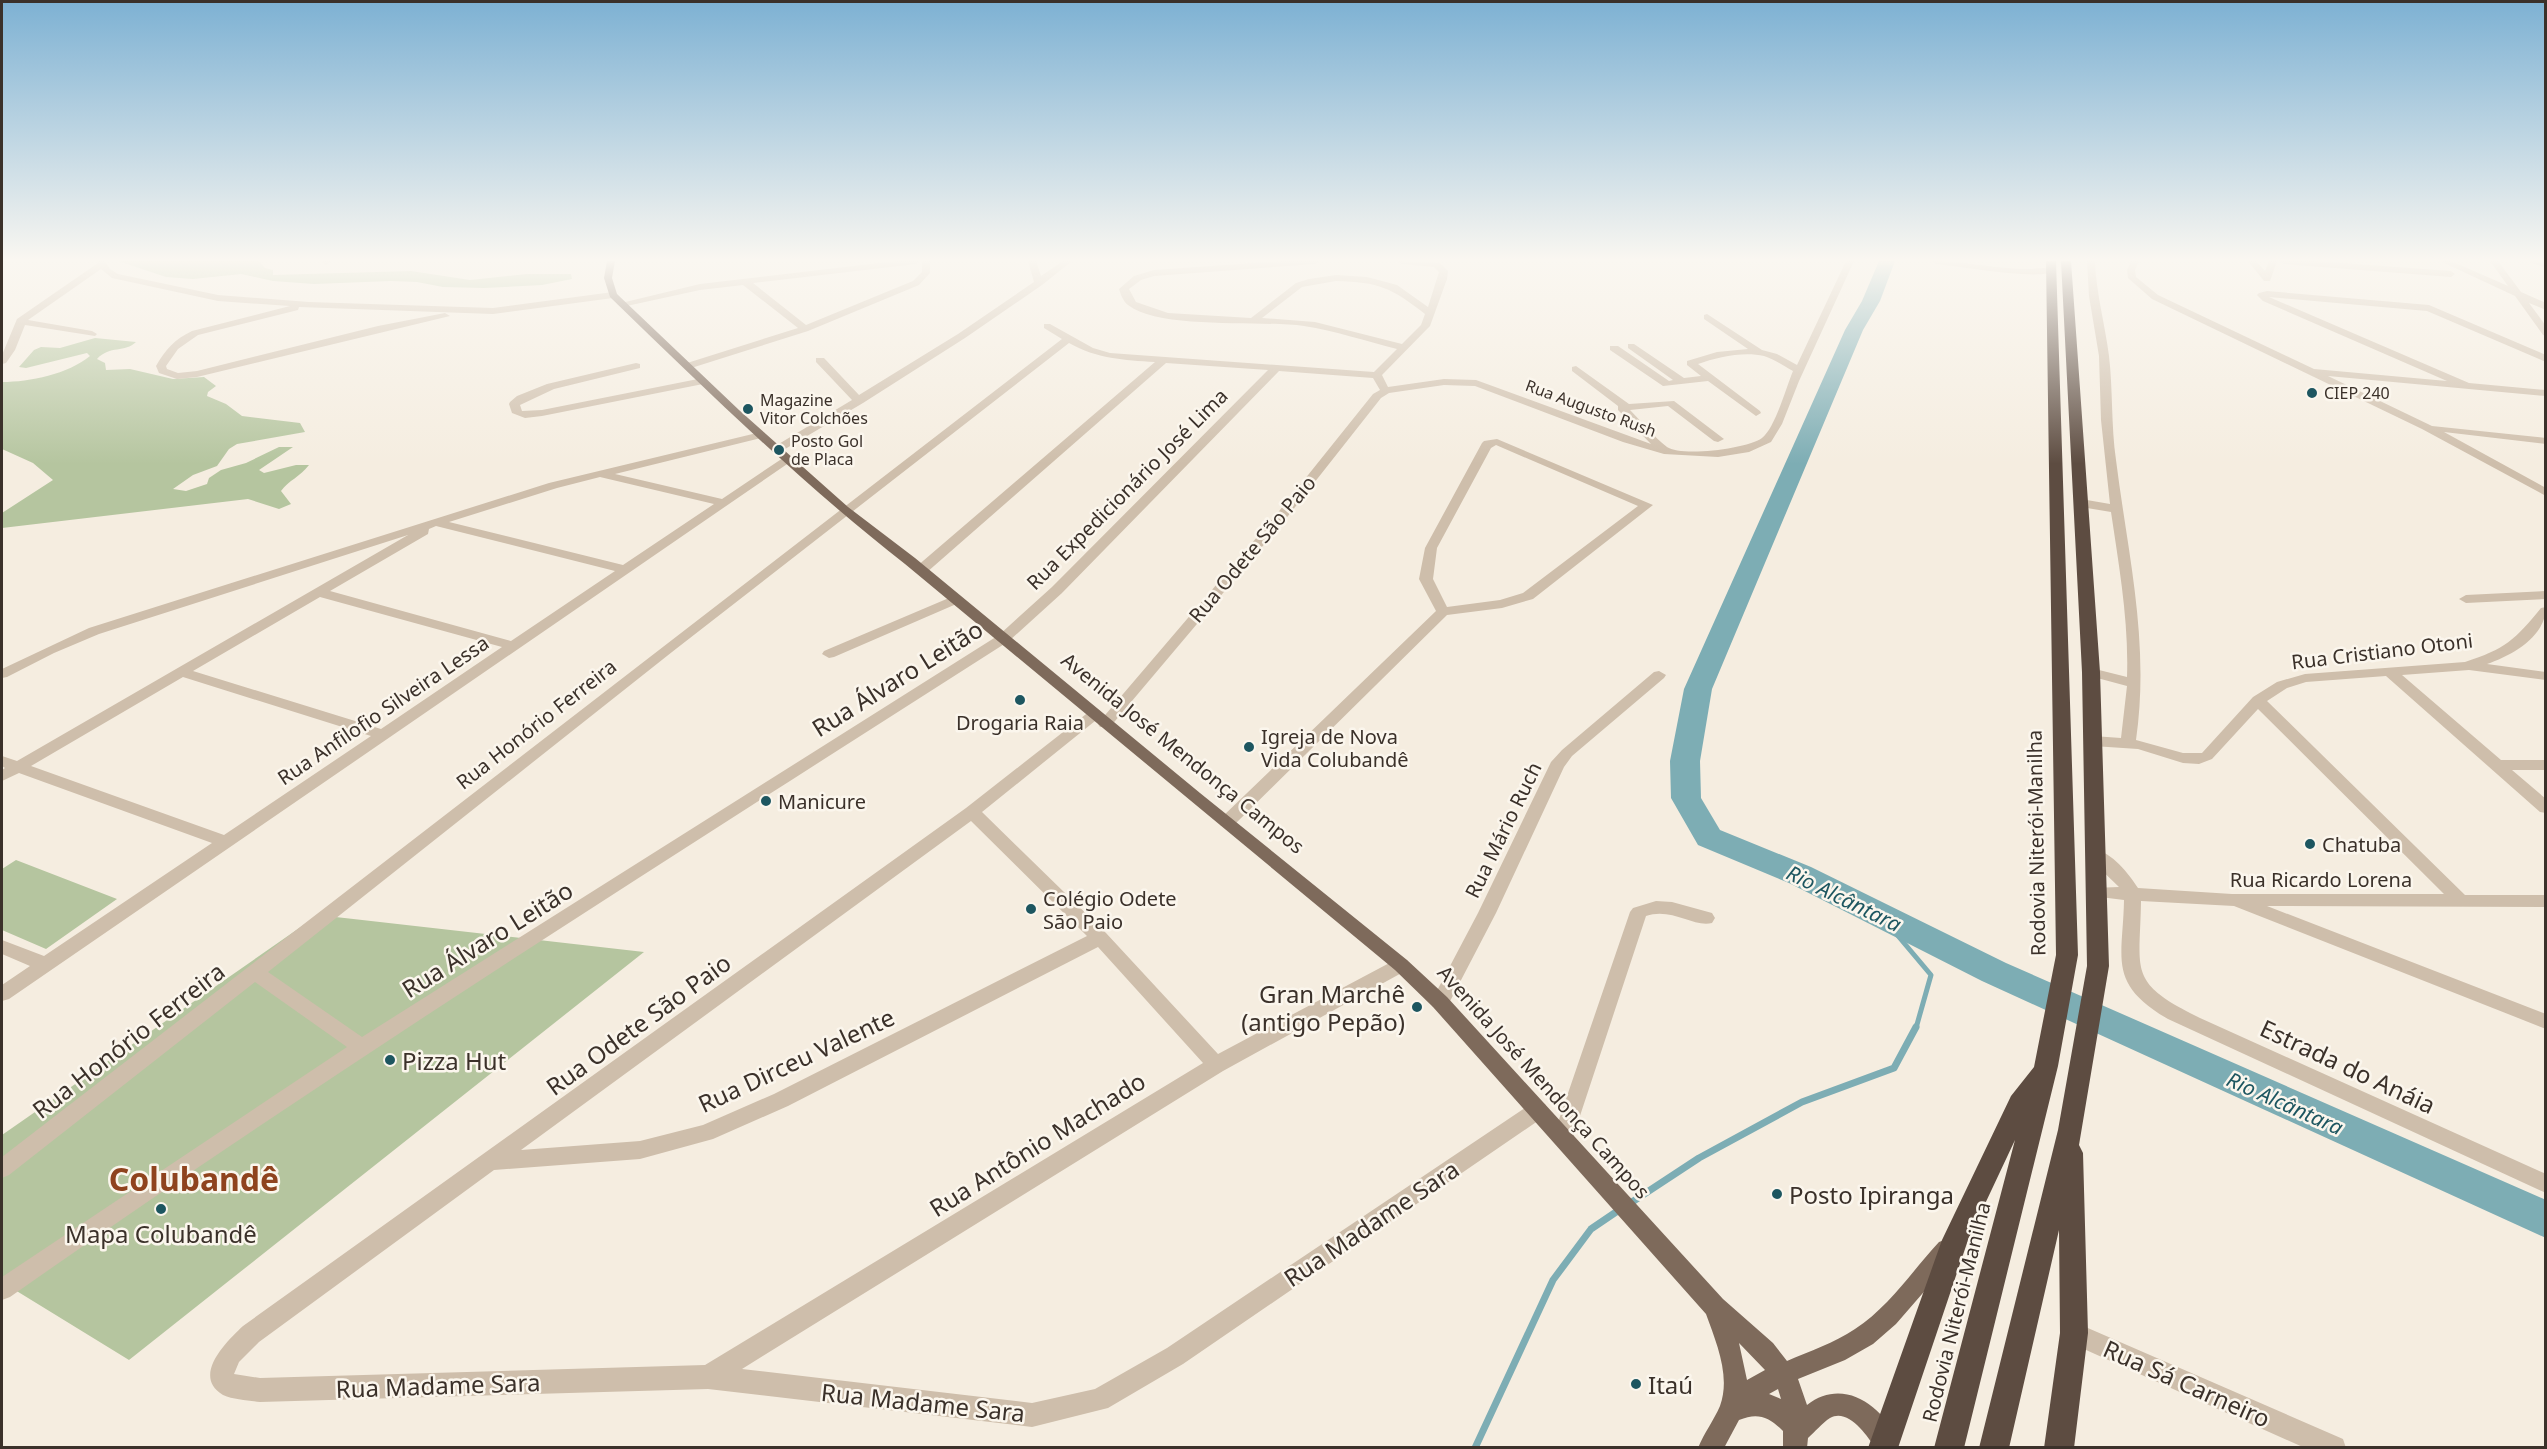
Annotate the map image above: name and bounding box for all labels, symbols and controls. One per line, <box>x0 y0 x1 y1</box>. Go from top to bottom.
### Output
street label: Rua Augusto Rush <box>1523 374 1659 442</box>
street label: Rua Expedicionário José Lima <box>1020 382 1234 596</box>
place label: CIEP 240 <box>2324 382 2390 404</box>
marker: CIEP 240 <box>2305 386 2319 400</box>
place label: Magazine Vitor Colchões <box>760 389 868 429</box>
marker: Magazine Vitor Colchões <box>741 402 755 416</box>
place label: Posto Gol de Placa <box>791 430 863 470</box>
marker: Posto Gol de Placa <box>772 443 786 457</box>
street label: Rua Odete São Paio <box>1182 470 1322 628</box>
street label: Rua Álvaro Leitão <box>805 612 989 744</box>
street label: Rua Cristiano Otoni <box>2290 626 2474 676</box>
street label: Rua Anfilofio Silveira Lessa <box>272 629 494 791</box>
street label: Avenida José Mendonça Campos <box>1056 646 1310 860</box>
street label: Rua Honório Ferreira <box>450 653 622 795</box>
marker: Drogaria Raia <box>1013 693 1027 707</box>
place label: Drogaria Raia <box>956 709 1084 736</box>
place label: Igreja de Nova Vida Colubandê <box>1261 723 1409 773</box>
street label: Rodovia Niterói-Manilha <box>2021 730 2051 956</box>
marker: Igreja de Nova Vida Colubandê <box>1242 740 1256 754</box>
street label: Rua Mário Ruch <box>1458 758 1548 902</box>
place label: Manicure <box>778 788 866 815</box>
marker: Manicure <box>759 794 773 808</box>
place label: Chatuba <box>2322 831 2401 858</box>
marker: Chatuba <box>2303 837 2317 851</box>
water label: Rio Alcântara <box>1782 858 1906 938</box>
street label: Rua Ricardo Lorena <box>2230 866 2412 893</box>
street label: Rua Álvaro Leitão <box>395 873 579 1005</box>
place label: Colégio Odete São Paio <box>1043 885 1177 935</box>
marker: Colégio Odete São Paio <box>1024 902 1038 916</box>
street label: Rua Odete São Paio <box>539 946 737 1102</box>
street label: Rua Honório Ferreira <box>25 954 231 1126</box>
street label: Avenida José Mendonça Campos <box>1432 960 1656 1204</box>
place label: Gran Marchê (antigo Pepão) <box>1241 977 1405 1038</box>
street label: Rua Dirceu Valente <box>693 1000 899 1120</box>
marker: Gran Marchê (antigo Pepão) <box>1410 1000 1424 1014</box>
street label: Estrada do Anáia <box>2255 1011 2441 1121</box>
place label: Pizza Hut <box>402 1044 507 1077</box>
marker: Pizza Hut <box>383 1053 397 1067</box>
street label: Rua Antônio Machado <box>923 1064 1151 1224</box>
water label: Rio Alcântara <box>2223 1065 2348 1141</box>
street label: Rua Madame Sara <box>1277 1152 1465 1294</box>
district label: Colubandê <box>109 1157 279 1200</box>
place label: Posto Ipiranga <box>1789 1178 1954 1211</box>
marker: Posto Ipiranga <box>1770 1187 1784 1201</box>
street label: Rodovia Niterói-Manilha <box>1916 1199 1996 1425</box>
marker: Mapa Colubandê <box>154 1202 168 1216</box>
place label: Mapa Colubandê <box>65 1217 257 1250</box>
street label: Rua Sá Carneiro <box>2098 1331 2276 1435</box>
street label: Rua Madame Sara <box>335 1365 541 1405</box>
place label: Itaú <box>1648 1368 1693 1401</box>
street label: Rua Madame Sara <box>819 1375 1027 1429</box>
marker: Itaú <box>1629 1377 1643 1391</box>

